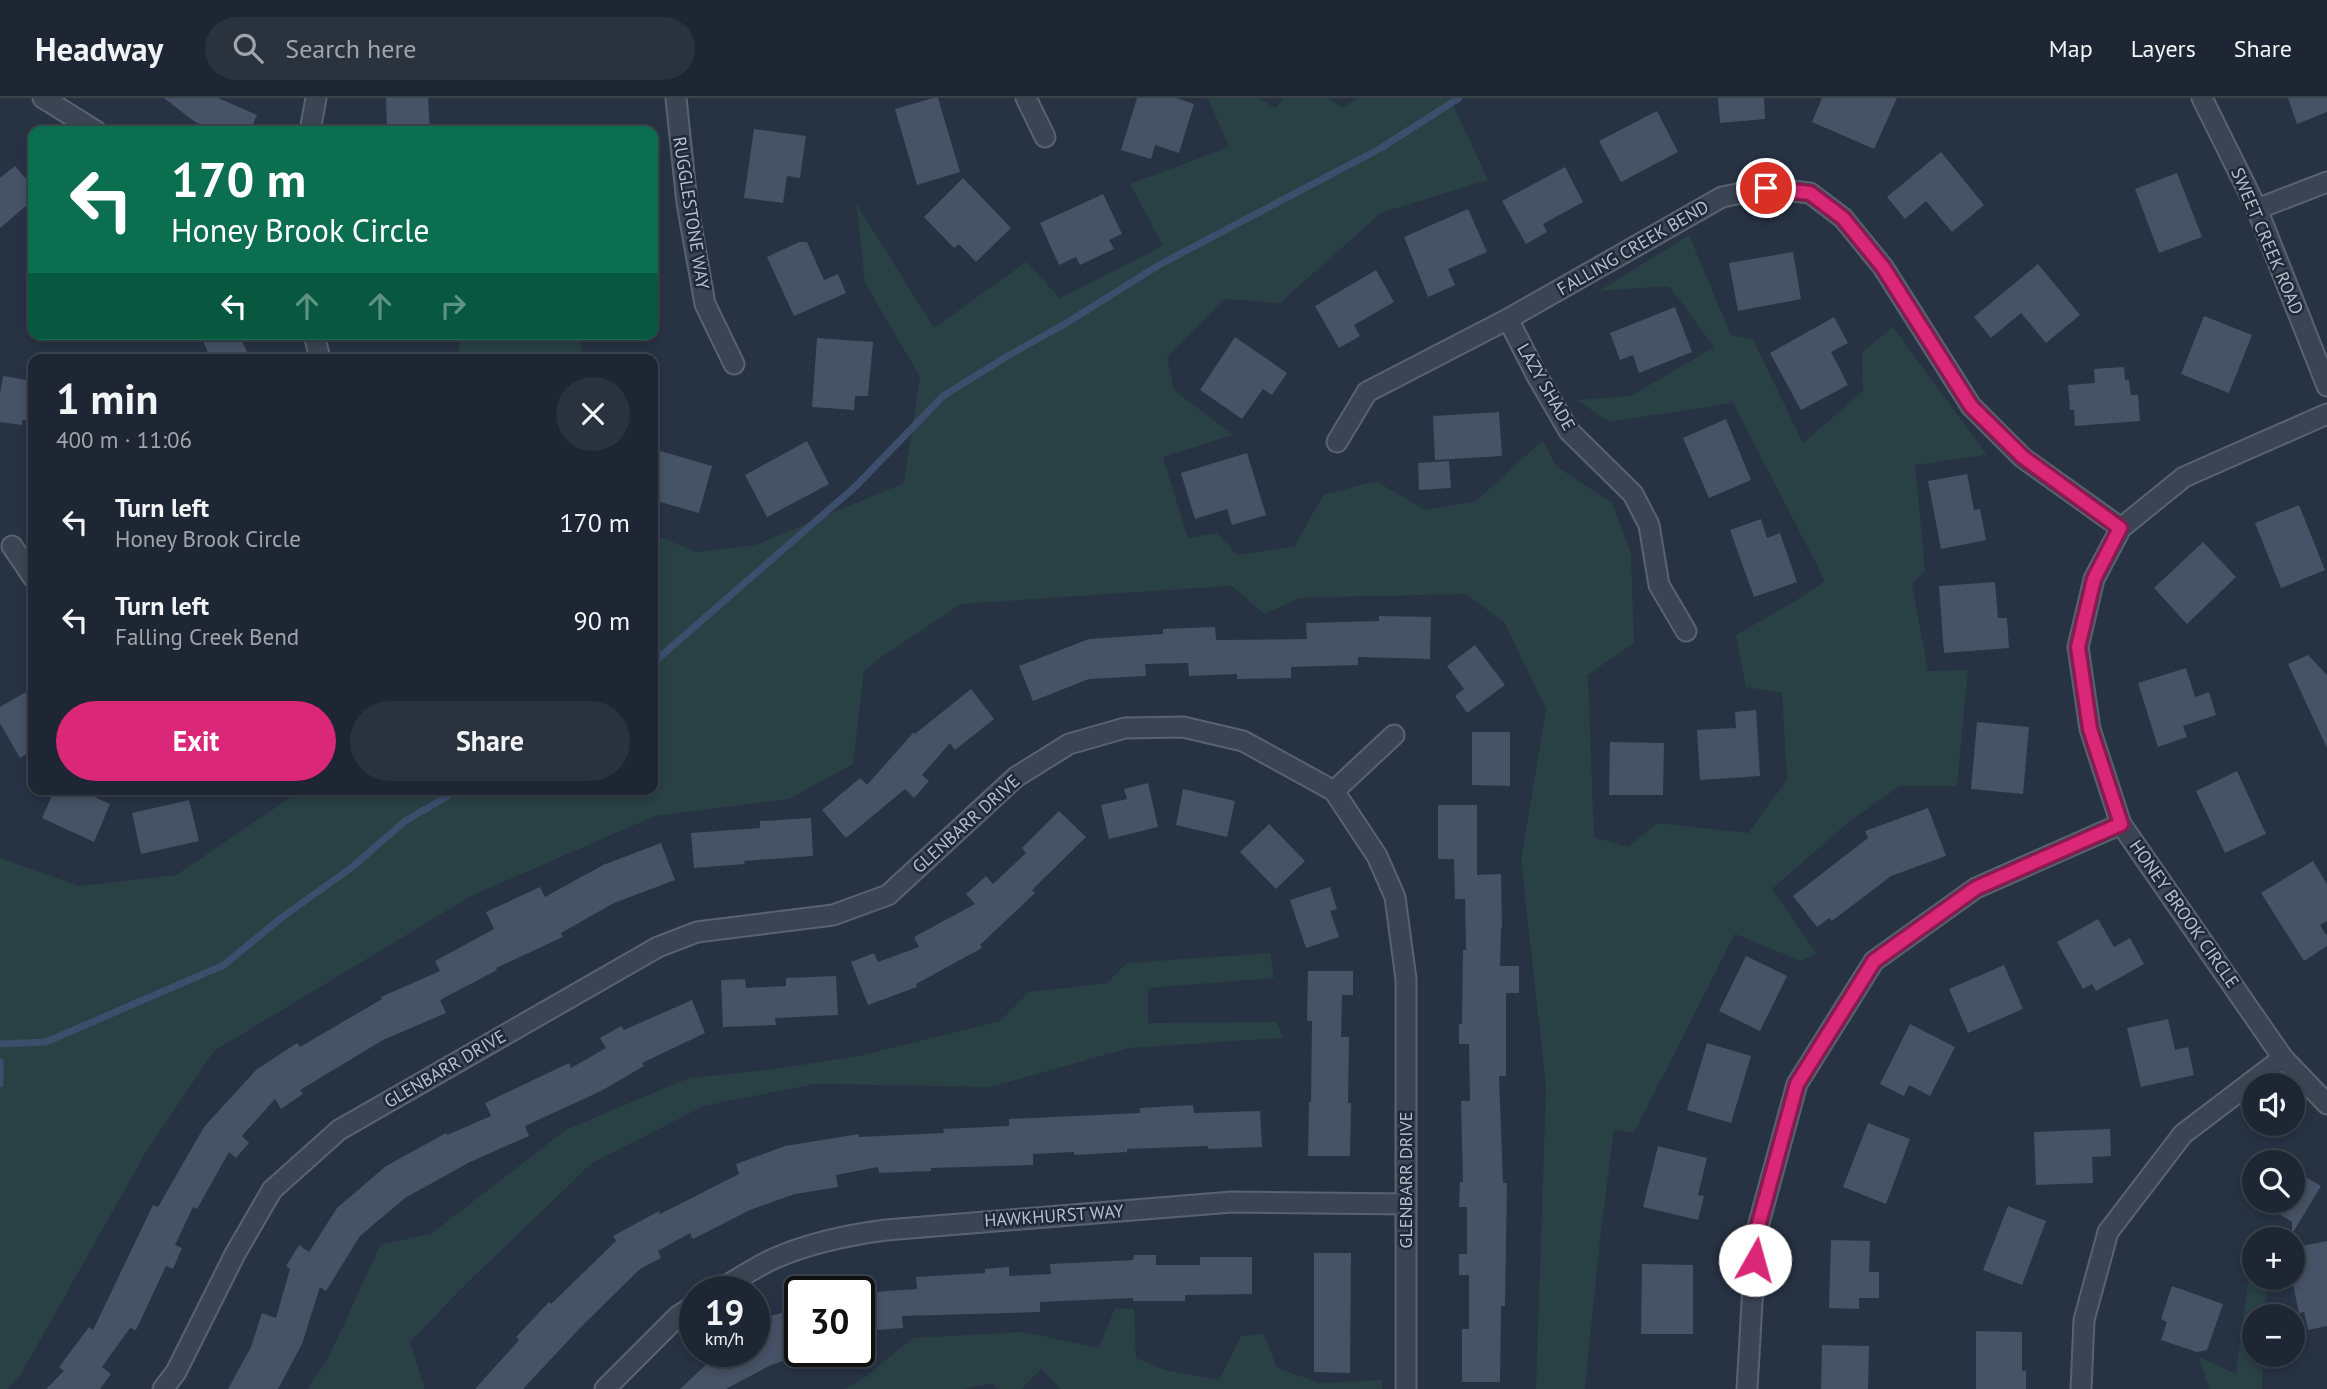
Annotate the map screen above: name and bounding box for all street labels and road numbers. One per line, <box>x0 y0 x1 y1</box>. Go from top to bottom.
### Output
street label: RUGGLESTONE WAY <box>668 135 715 291</box>
street label: SWEET CREEK ROAD <box>2226 164 2309 318</box>
street label: FALLING CREEK BEND <box>1553 195 1713 300</box>
street label: LAZY SHADE <box>1512 339 1581 435</box>
street label: GLENBARR DRIVE <box>907 769 1024 878</box>
street label: HONEY BROOK CIRCLE <box>2125 835 2244 992</box>
street label: GLENBARR DRIVE <box>380 1024 510 1113</box>
street label: GLENBARR DRIVE <box>1394 1112 1417 1248</box>
street label: HAWKHURST WAY <box>984 1199 1124 1232</box>

